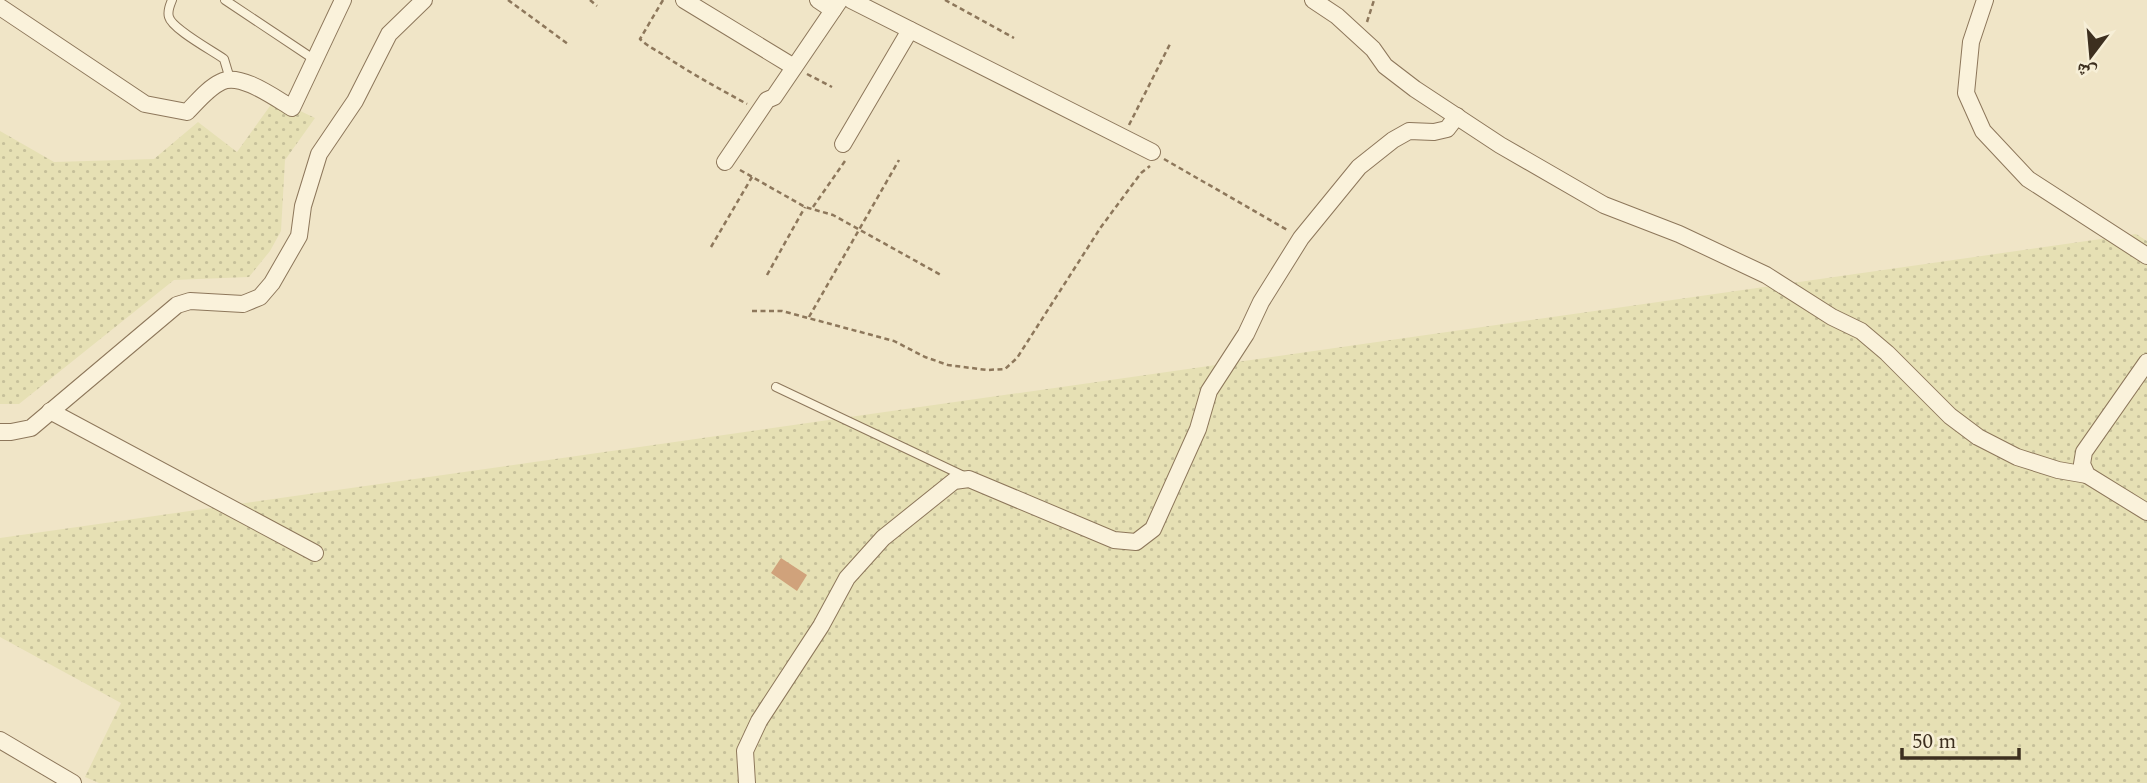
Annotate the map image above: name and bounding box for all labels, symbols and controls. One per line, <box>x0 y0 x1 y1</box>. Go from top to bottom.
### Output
north arrow <box>2056 21 2126 91</box>
text: ش <box>2073 54 2100 88</box>
scale bar <box>1902 716 2019 760</box>
text: 50 m <box>1912 726 1956 758</box>

